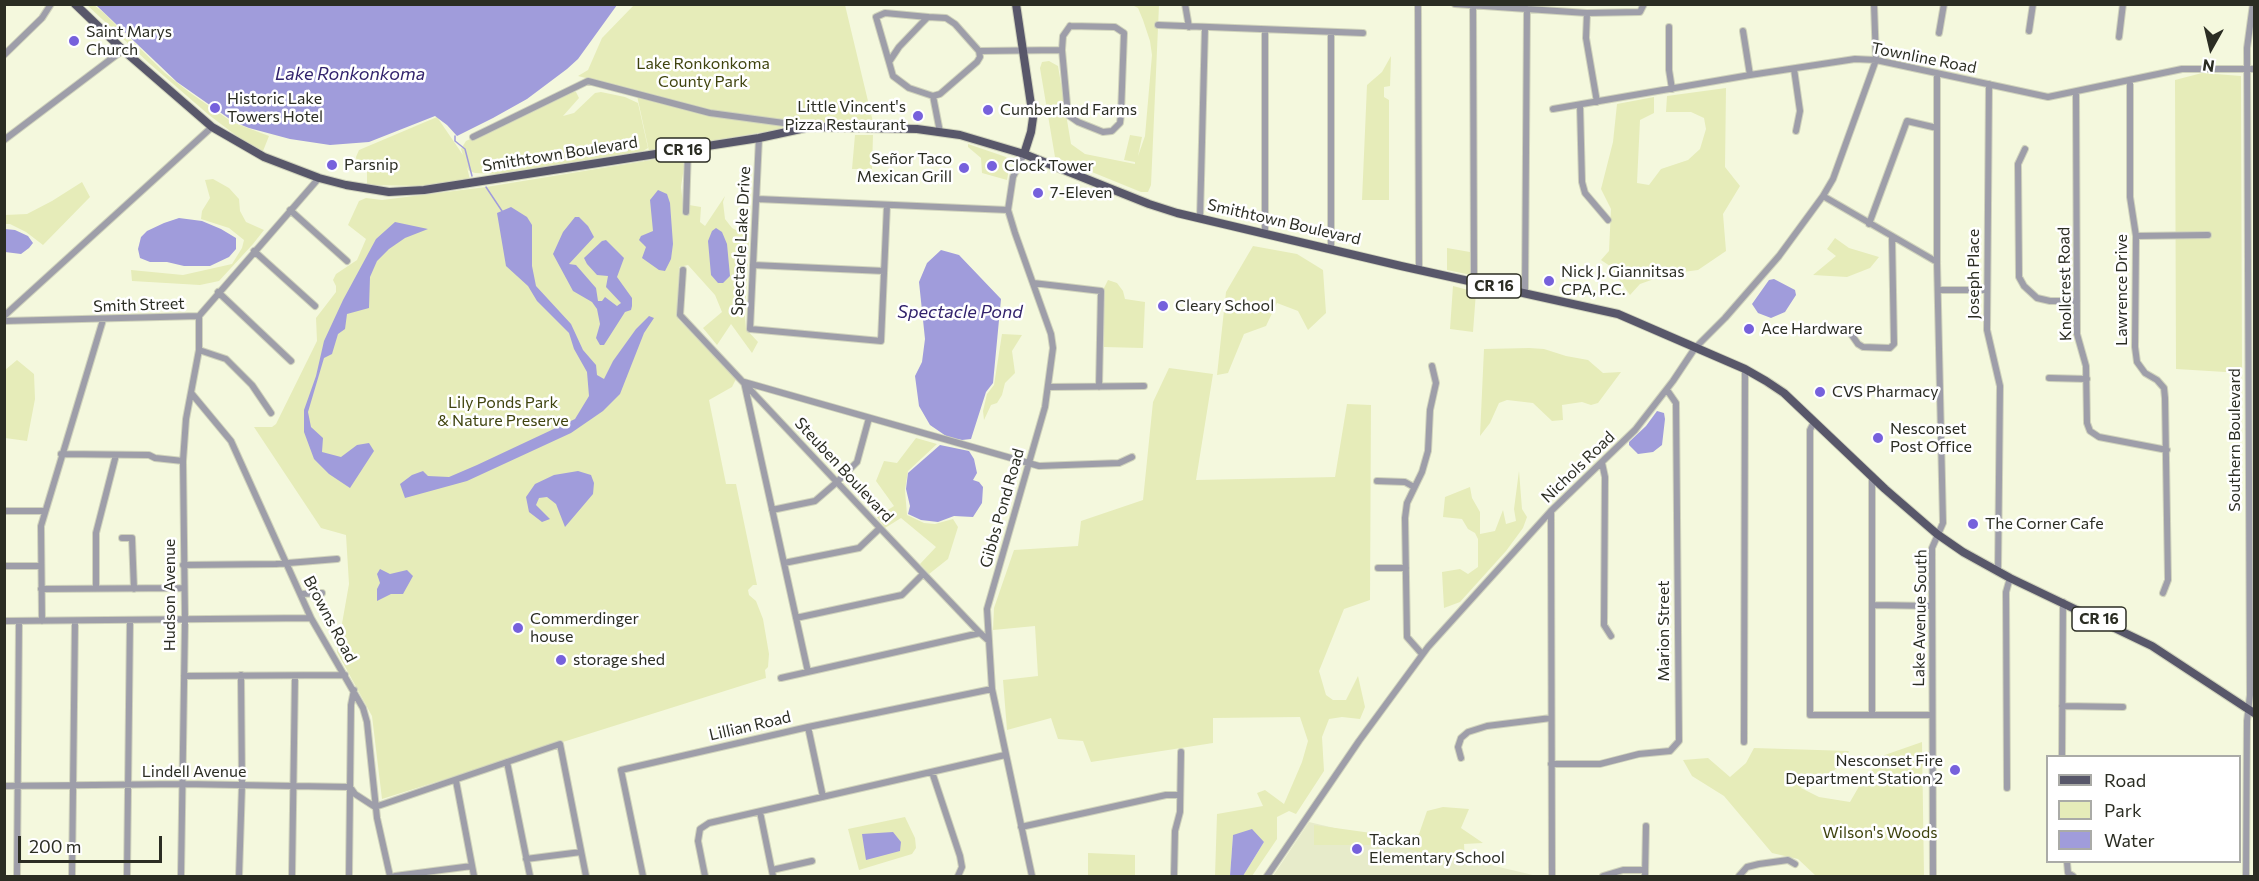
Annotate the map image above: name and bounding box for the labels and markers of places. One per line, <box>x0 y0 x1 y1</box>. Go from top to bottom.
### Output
place label: Saint Marys Church <box>86 22 172 60</box>
marker: Saint Marys Church <box>67 34 81 48</box>
place label: Historic Lake Towers Hotel <box>227 89 323 127</box>
place label: Little Vincent's Pizza Restaurant <box>784 97 906 135</box>
place label: Cumberland Farms <box>1000 100 1137 120</box>
marker: Historic Lake Towers Hotel <box>208 101 222 115</box>
marker: Cumberland Farms <box>981 103 995 117</box>
marker: Little Vincent's Pizza Restaurant <box>911 109 925 123</box>
place label: Señor Taco Mexican Grill <box>857 149 952 187</box>
place label: Parsnip <box>344 155 399 175</box>
place label: Clock Tower <box>1004 156 1094 176</box>
marker: Parsnip <box>325 158 339 172</box>
marker: Clock Tower <box>985 159 999 173</box>
marker: Señor Taco Mexican Grill <box>957 161 971 175</box>
place label: 7-Eleven <box>1050 183 1113 203</box>
marker: 7-Eleven <box>1031 186 1045 200</box>
place label: Nick J. Giannitsas CPA, P.C. <box>1561 262 1684 300</box>
marker: Nick J. Giannitsas CPA, P.C. <box>1542 274 1556 288</box>
place label: Cleary School <box>1175 296 1274 316</box>
marker: Cleary School <box>1156 299 1170 313</box>
place label: Ace Hardware <box>1761 319 1862 339</box>
marker: Ace Hardware <box>1742 322 1756 336</box>
place label: CVS Pharmacy <box>1832 382 1939 402</box>
marker: CVS Pharmacy <box>1813 385 1827 399</box>
place label: Nesconset Post Office <box>1890 419 1972 457</box>
marker: Nesconset Post Office <box>1871 431 1885 445</box>
place label: The Corner Cafe <box>1985 514 2104 534</box>
marker: The Corner Cafe <box>1966 517 1980 531</box>
place label: Commerdinger house <box>530 609 639 647</box>
marker: Commerdinger house <box>511 621 525 635</box>
place label: storage shed <box>573 650 665 670</box>
marker: storage shed <box>554 653 568 667</box>
place label: Nesconset Fire Department Station 2 <box>1785 751 1943 789</box>
marker: Nesconset Fire Department Station 2 <box>1948 763 1962 777</box>
place label: Tackan Elementary School <box>1369 830 1505 868</box>
marker: Tackan Elementary School <box>1350 842 1364 856</box>

